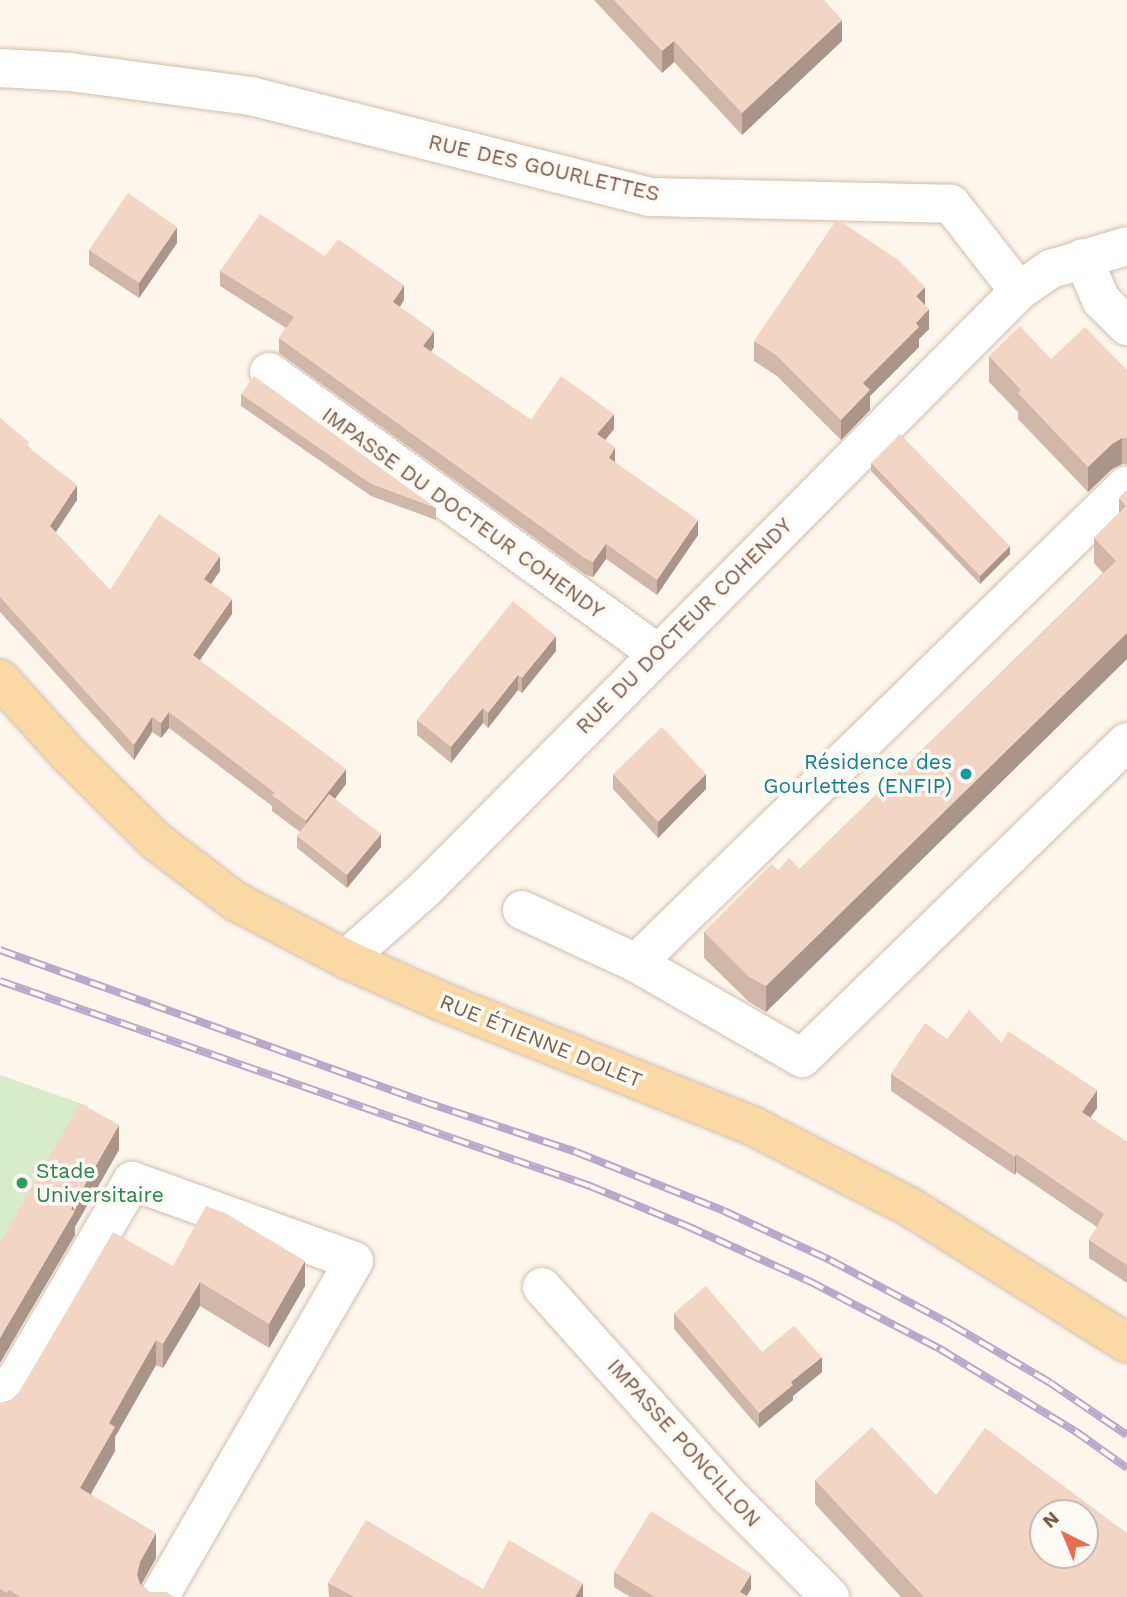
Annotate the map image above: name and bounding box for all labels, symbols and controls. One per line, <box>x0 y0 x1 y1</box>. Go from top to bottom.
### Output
street label: RUE DES GOURLETTES <box>426 129 662 207</box>
street label: IMPASSE DU DOCTEUR COHENDY <box>317 402 609 624</box>
street label: RUE DU DOCTEUR COHENDY <box>571 513 797 739</box>
place label: Résidence des Gourlettes (ENFIP) <box>763 749 952 799</box>
marker: Résidence des Gourlettes (ENFIP) <box>958 766 974 782</box>
street label: RUE ÉTIENNE DOLET <box>436 989 646 1093</box>
place label: Stade Universitaire <box>36 1158 164 1208</box>
marker: Stade Universitaire <box>14 1175 30 1191</box>
street label: IMPASSE PONCILLON <box>602 1354 766 1532</box>
north arrow <box>1029 1499 1099 1569</box>
text: N <box>1038 1507 1064 1533</box>

